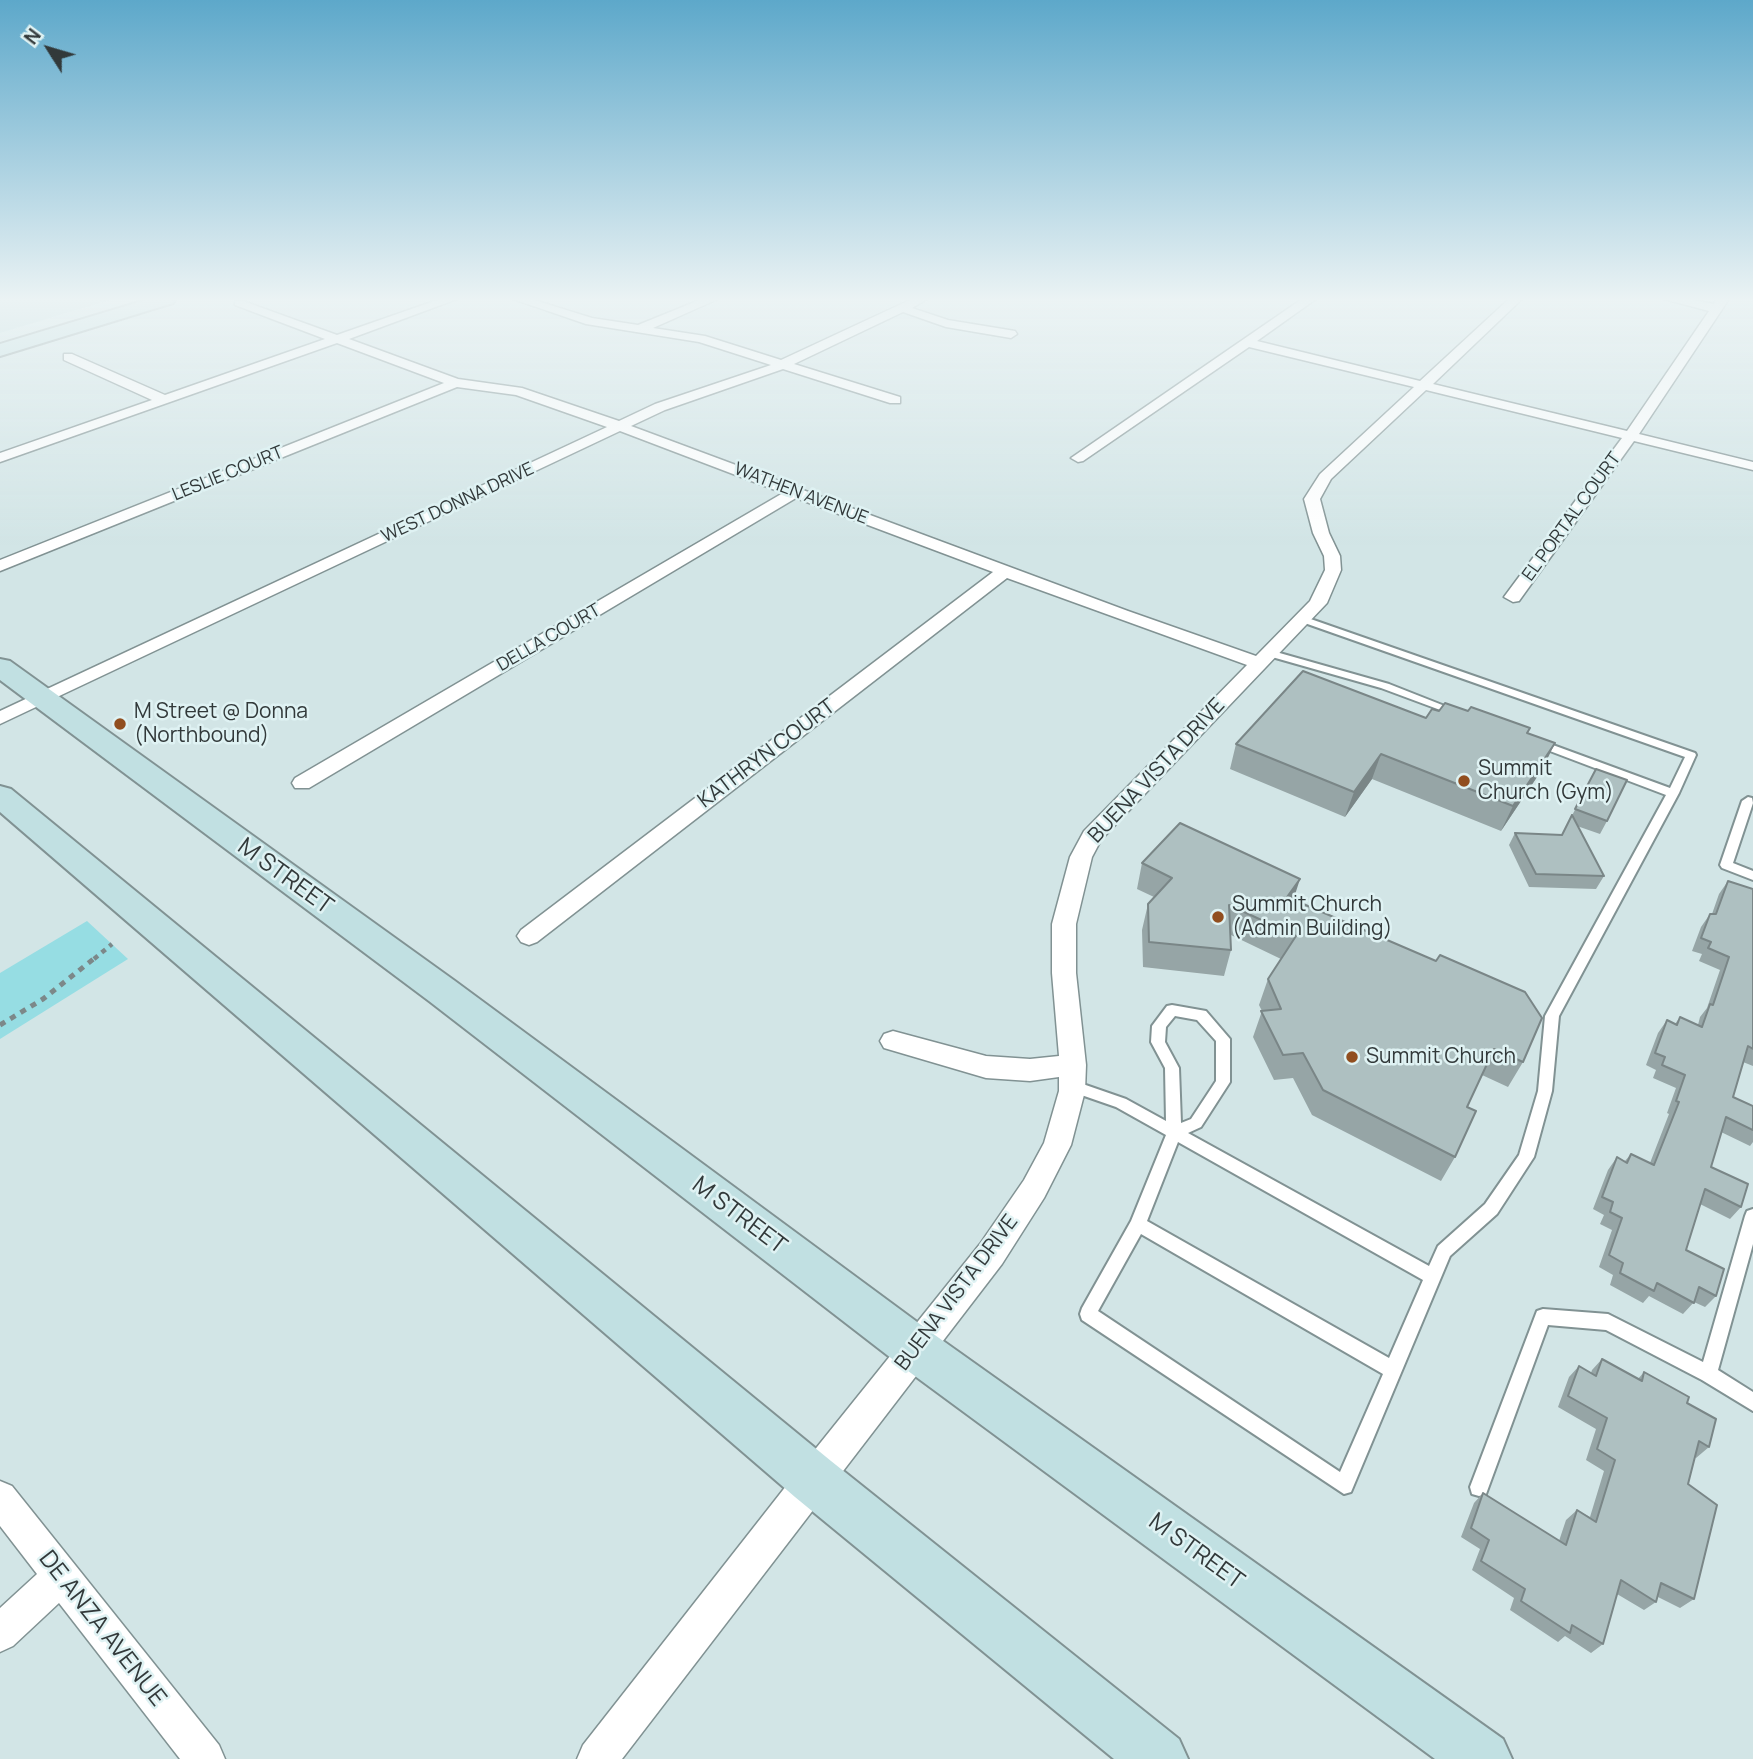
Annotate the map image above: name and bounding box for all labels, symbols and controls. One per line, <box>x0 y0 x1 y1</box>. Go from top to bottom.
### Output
north arrow <box>14 14 84 84</box>
text: N <box>18 23 47 50</box>
street label: LESLIE COURT <box>169 442 287 506</box>
street label: EL PORTAL COURT <box>1518 449 1626 585</box>
street label: WEST DONNA DRIVE <box>378 458 538 548</box>
street label: WATHEN AVENUE <box>731 459 871 529</box>
street label: DELLA COURT <box>493 600 605 676</box>
street label: BUENA VISTA DRIVE <box>1084 693 1230 849</box>
street label: KATHRYN COURT <box>693 694 841 814</box>
place label: M Street @ Donna (Northbound) <box>134 699 308 749</box>
marker: M Street @ Donna (Northbound) <box>112 716 128 732</box>
place label: Summit Church (Gym) <box>1478 756 1614 806</box>
marker: Summit Church (Gym) <box>1456 773 1472 789</box>
street label: M STREET <box>232 833 338 921</box>
place label: Summit Church (Admin Building) <box>1232 892 1392 942</box>
marker: Summit Church (Admin Building) <box>1210 909 1226 925</box>
place label: Summit Church <box>1366 1044 1516 1070</box>
marker: Summit Church <box>1344 1049 1360 1065</box>
street label: M STREET <box>686 1171 792 1261</box>
street label: BUENA VISTA DRIVE <box>890 1210 1024 1376</box>
street label: M STREET <box>1143 1508 1249 1596</box>
street label: DE ANZA AVENUE <box>32 1545 172 1713</box>

